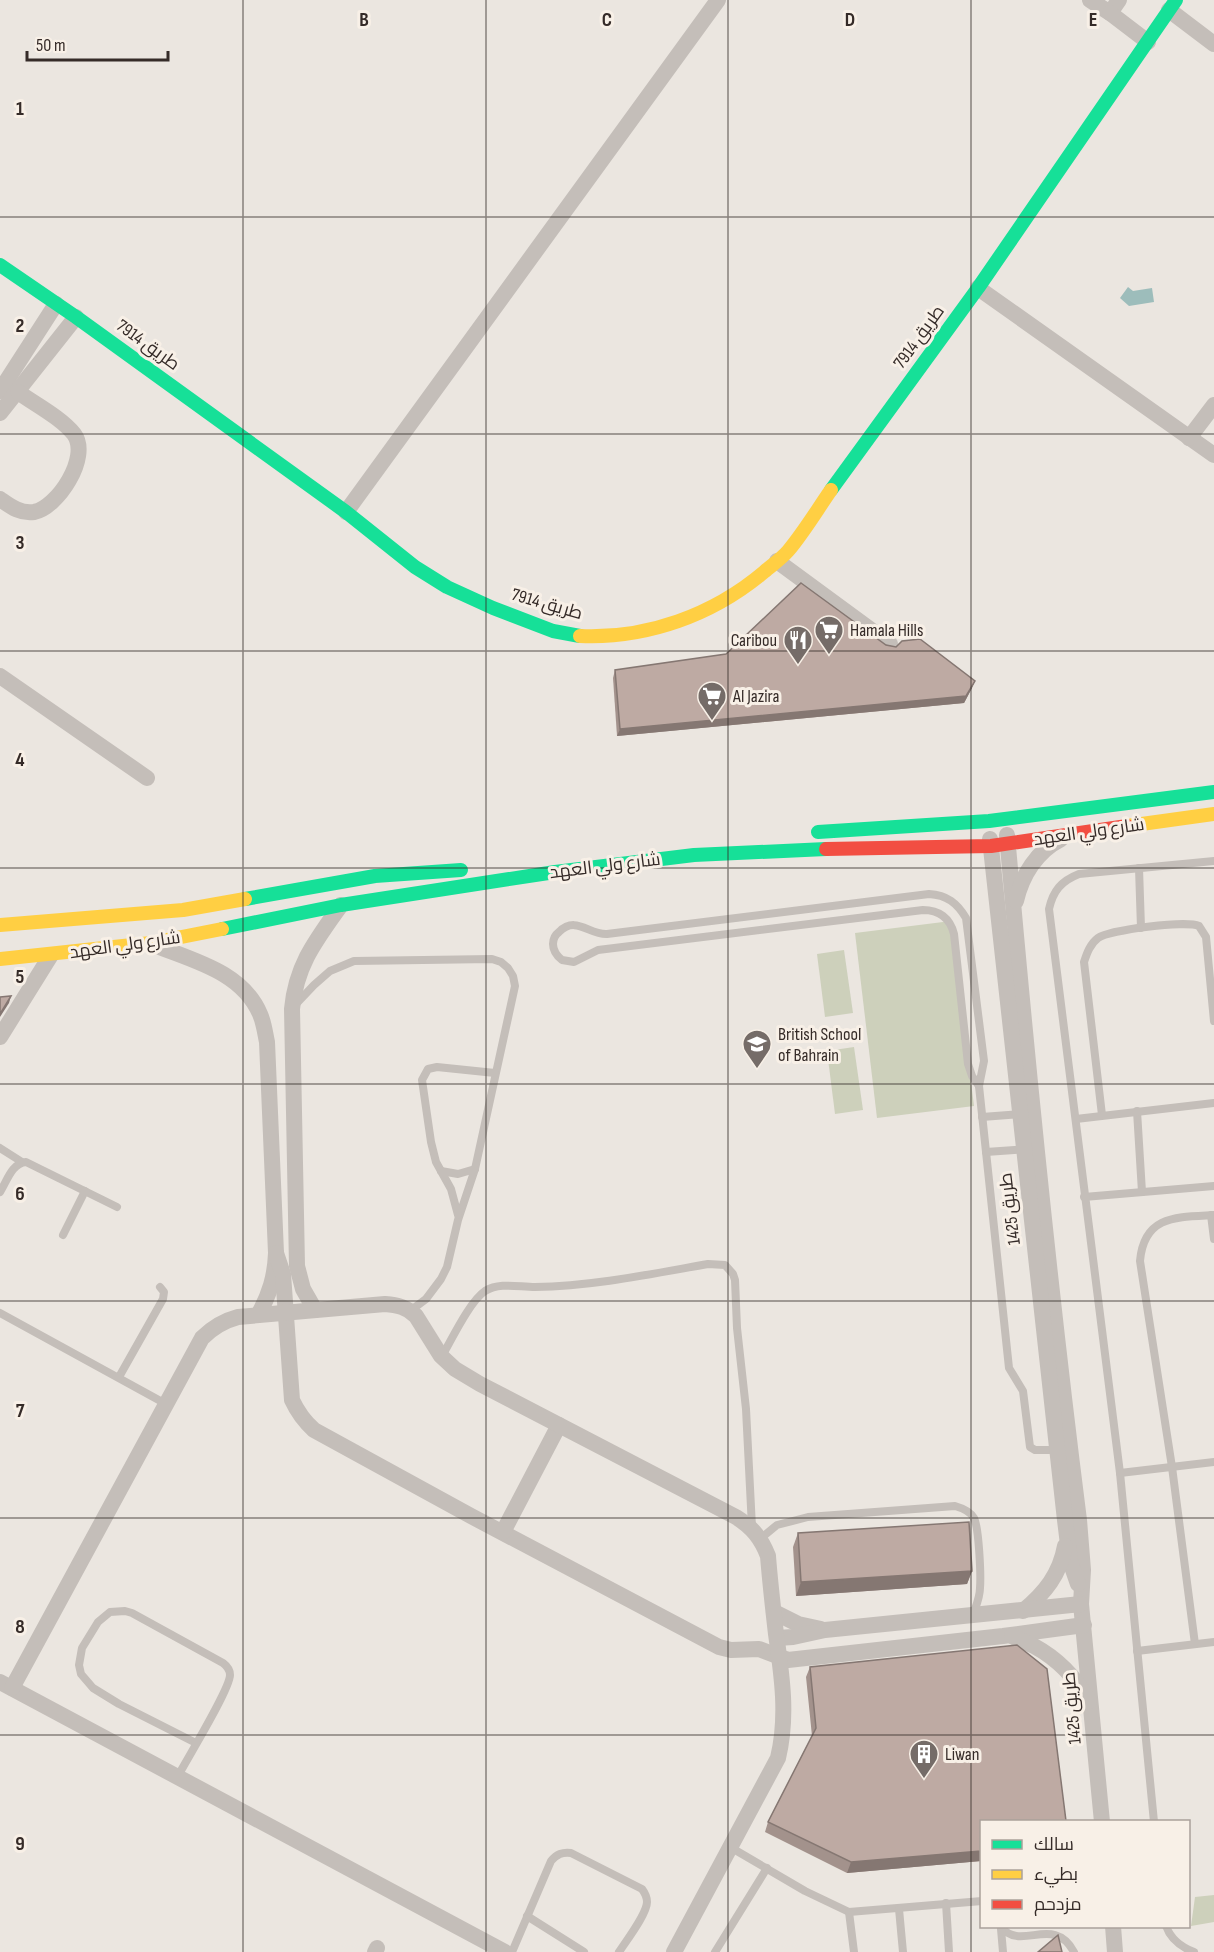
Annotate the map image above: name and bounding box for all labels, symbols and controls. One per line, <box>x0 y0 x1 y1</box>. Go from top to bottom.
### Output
text: B <box>359 8 369 32</box>
text: C <box>602 8 612 32</box>
text: D <box>845 8 855 32</box>
text: E <box>1089 8 1097 32</box>
scale bar <box>27 24 168 62</box>
text: 50 m <box>36 35 66 56</box>
text: 1 <box>16 97 24 121</box>
street label: طريق 7914 <box>889 301 950 373</box>
text: 2 <box>16 314 24 338</box>
street label: طريق 7914 <box>112 315 184 376</box>
text: 3 <box>16 531 25 555</box>
street label: طريق 7914 <box>509 584 585 625</box>
supermarket icon: Hamala Hills <box>813 614 845 656</box>
place label: Hamala Hills <box>850 620 923 641</box>
restaurant icon: Caribou <box>782 624 814 666</box>
place label: Caribou <box>731 630 777 651</box>
supermarket icon: Al Jazira <box>696 680 728 722</box>
place label: Al Jazira <box>732 686 779 707</box>
text: 4 <box>15 748 25 772</box>
street label: شارع ولي العهد <box>1032 814 1146 853</box>
street label: شارع ولي العهد <box>548 849 662 886</box>
street label: شارع ولي العهد <box>68 927 182 966</box>
text: 5 <box>16 965 25 989</box>
place label: British School of Bahrain <box>778 1024 861 1066</box>
school or university icon: British School of Bahrain <box>741 1028 773 1070</box>
street label: طريق 1425 <box>995 1172 1026 1246</box>
text: 6 <box>15 1182 25 1206</box>
text: 7 <box>16 1399 25 1423</box>
text: 8 <box>15 1615 25 1639</box>
street label: طريق 1425 <box>1058 1671 1087 1745</box>
building icon: Liwan <box>908 1738 940 1780</box>
place label: Liwan <box>945 1744 980 1765</box>
legend <box>980 1820 1190 1928</box>
text: 9 <box>15 1832 25 1856</box>
text: سالك <box>1034 1834 1074 1855</box>
text: بطيء <box>1034 1864 1078 1888</box>
text: مزدحم <box>1034 1894 1082 1916</box>

